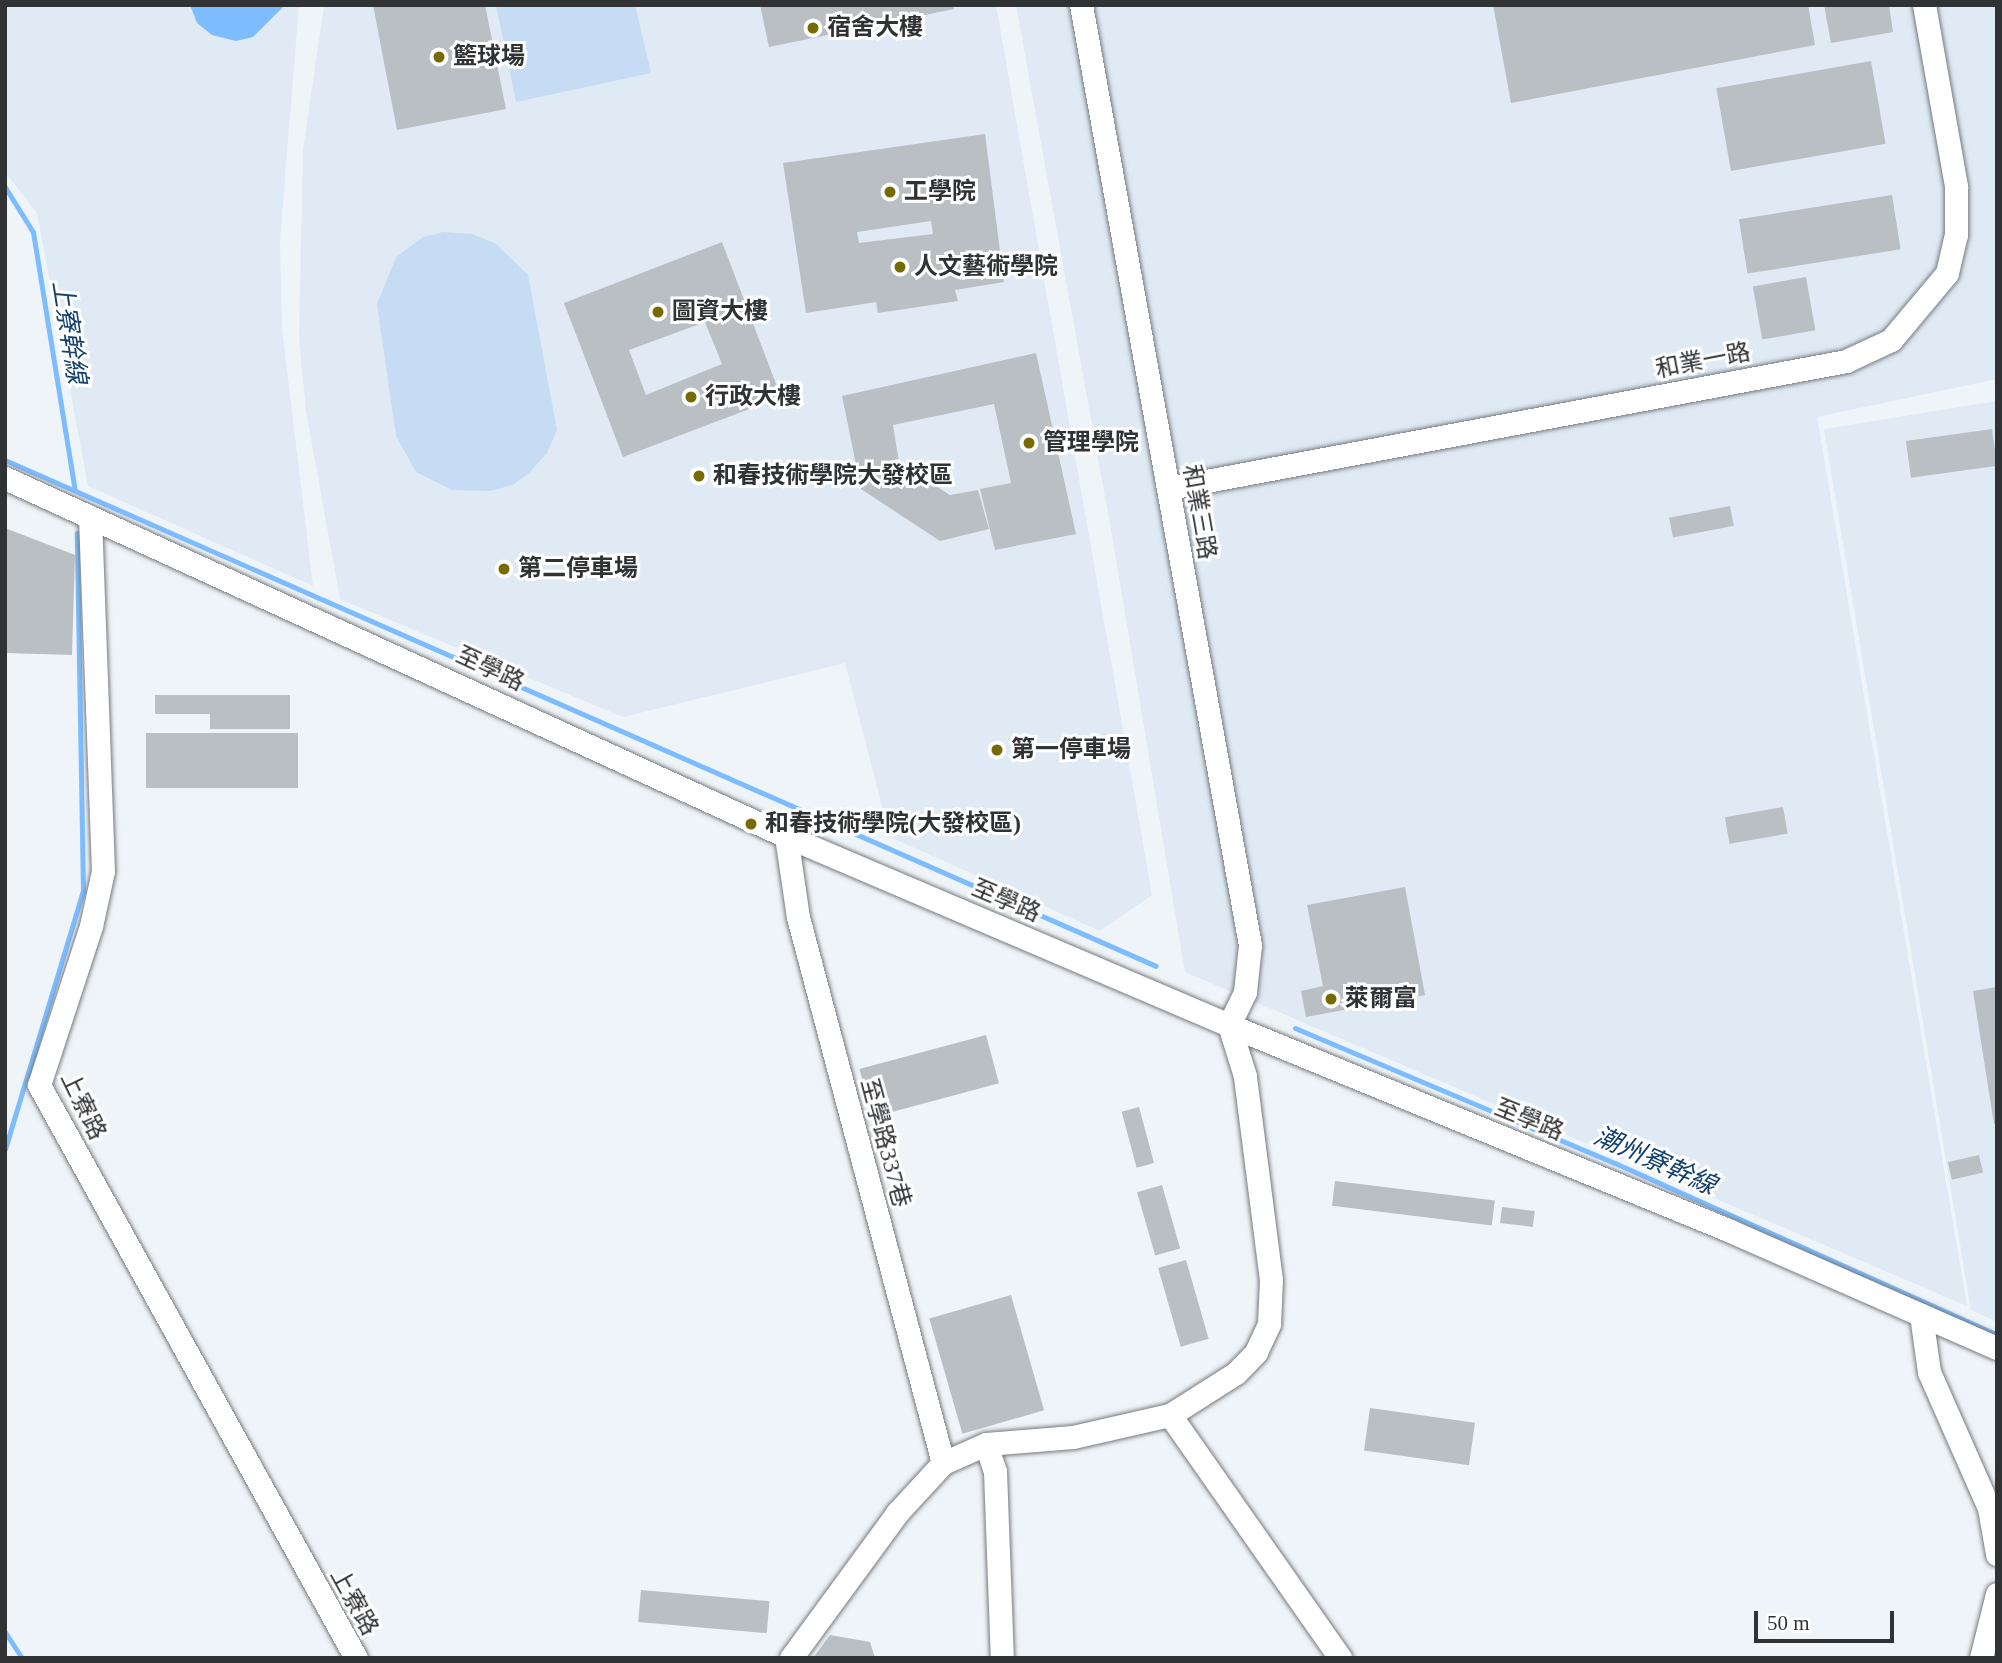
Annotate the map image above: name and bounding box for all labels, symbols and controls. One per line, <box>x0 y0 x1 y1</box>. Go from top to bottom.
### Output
place label: 宿舍大樓 <box>827 14 923 42</box>
marker: 宿舍大樓 <box>805 20 821 36</box>
place label: 籃球場 <box>453 43 525 71</box>
marker: 籃球場 <box>431 49 447 65</box>
place label: 工學院 <box>904 178 976 206</box>
marker: 工學院 <box>882 184 898 200</box>
place label: 人文藝術學院 <box>914 253 1058 281</box>
marker: 人文藝術學院 <box>892 259 908 275</box>
water label: 上寮幹線 <box>45 278 93 386</box>
place label: 圖資大樓 <box>672 298 768 326</box>
marker: 圖資大樓 <box>650 304 666 320</box>
street label: 和業一路 <box>1653 338 1753 384</box>
place label: 行政大樓 <box>705 383 801 411</box>
marker: 行政大樓 <box>683 389 699 405</box>
place label: 管理學院 <box>1043 429 1139 457</box>
marker: 管理學院 <box>1021 435 1037 451</box>
place label: 和春技術學院大發校區 <box>713 462 953 490</box>
street label: 和業三路 <box>1176 462 1222 562</box>
marker: 和春技術學院大發校區 <box>691 468 707 484</box>
place label: 第二停車場 <box>518 555 638 583</box>
marker: 第二停車場 <box>496 561 512 577</box>
street label: 至學路 <box>451 641 529 697</box>
place label: 第一停車場 <box>1011 736 1131 764</box>
marker: 第一停車場 <box>989 742 1005 758</box>
place label: 和春技術學院(大發校區) <box>765 810 1021 838</box>
marker: 和春技術學院(大發校區) <box>743 816 759 832</box>
street label: 至學路 <box>967 874 1045 928</box>
place label: 萊爾富 <box>1345 985 1417 1013</box>
marker: 萊爾富 <box>1323 991 1339 1007</box>
street label: 上寮路 <box>54 1067 112 1145</box>
street label: 至學路337巷 <box>854 1076 916 1210</box>
street label: 至學路 <box>1490 1093 1568 1147</box>
water label: 潮州寮幹線 <box>1589 1120 1721 1202</box>
street label: 上寮路 <box>324 1564 384 1640</box>
scale bar <box>1757 1596 1897 1640</box>
text: 50 m <box>1767 1611 1810 1635</box>

